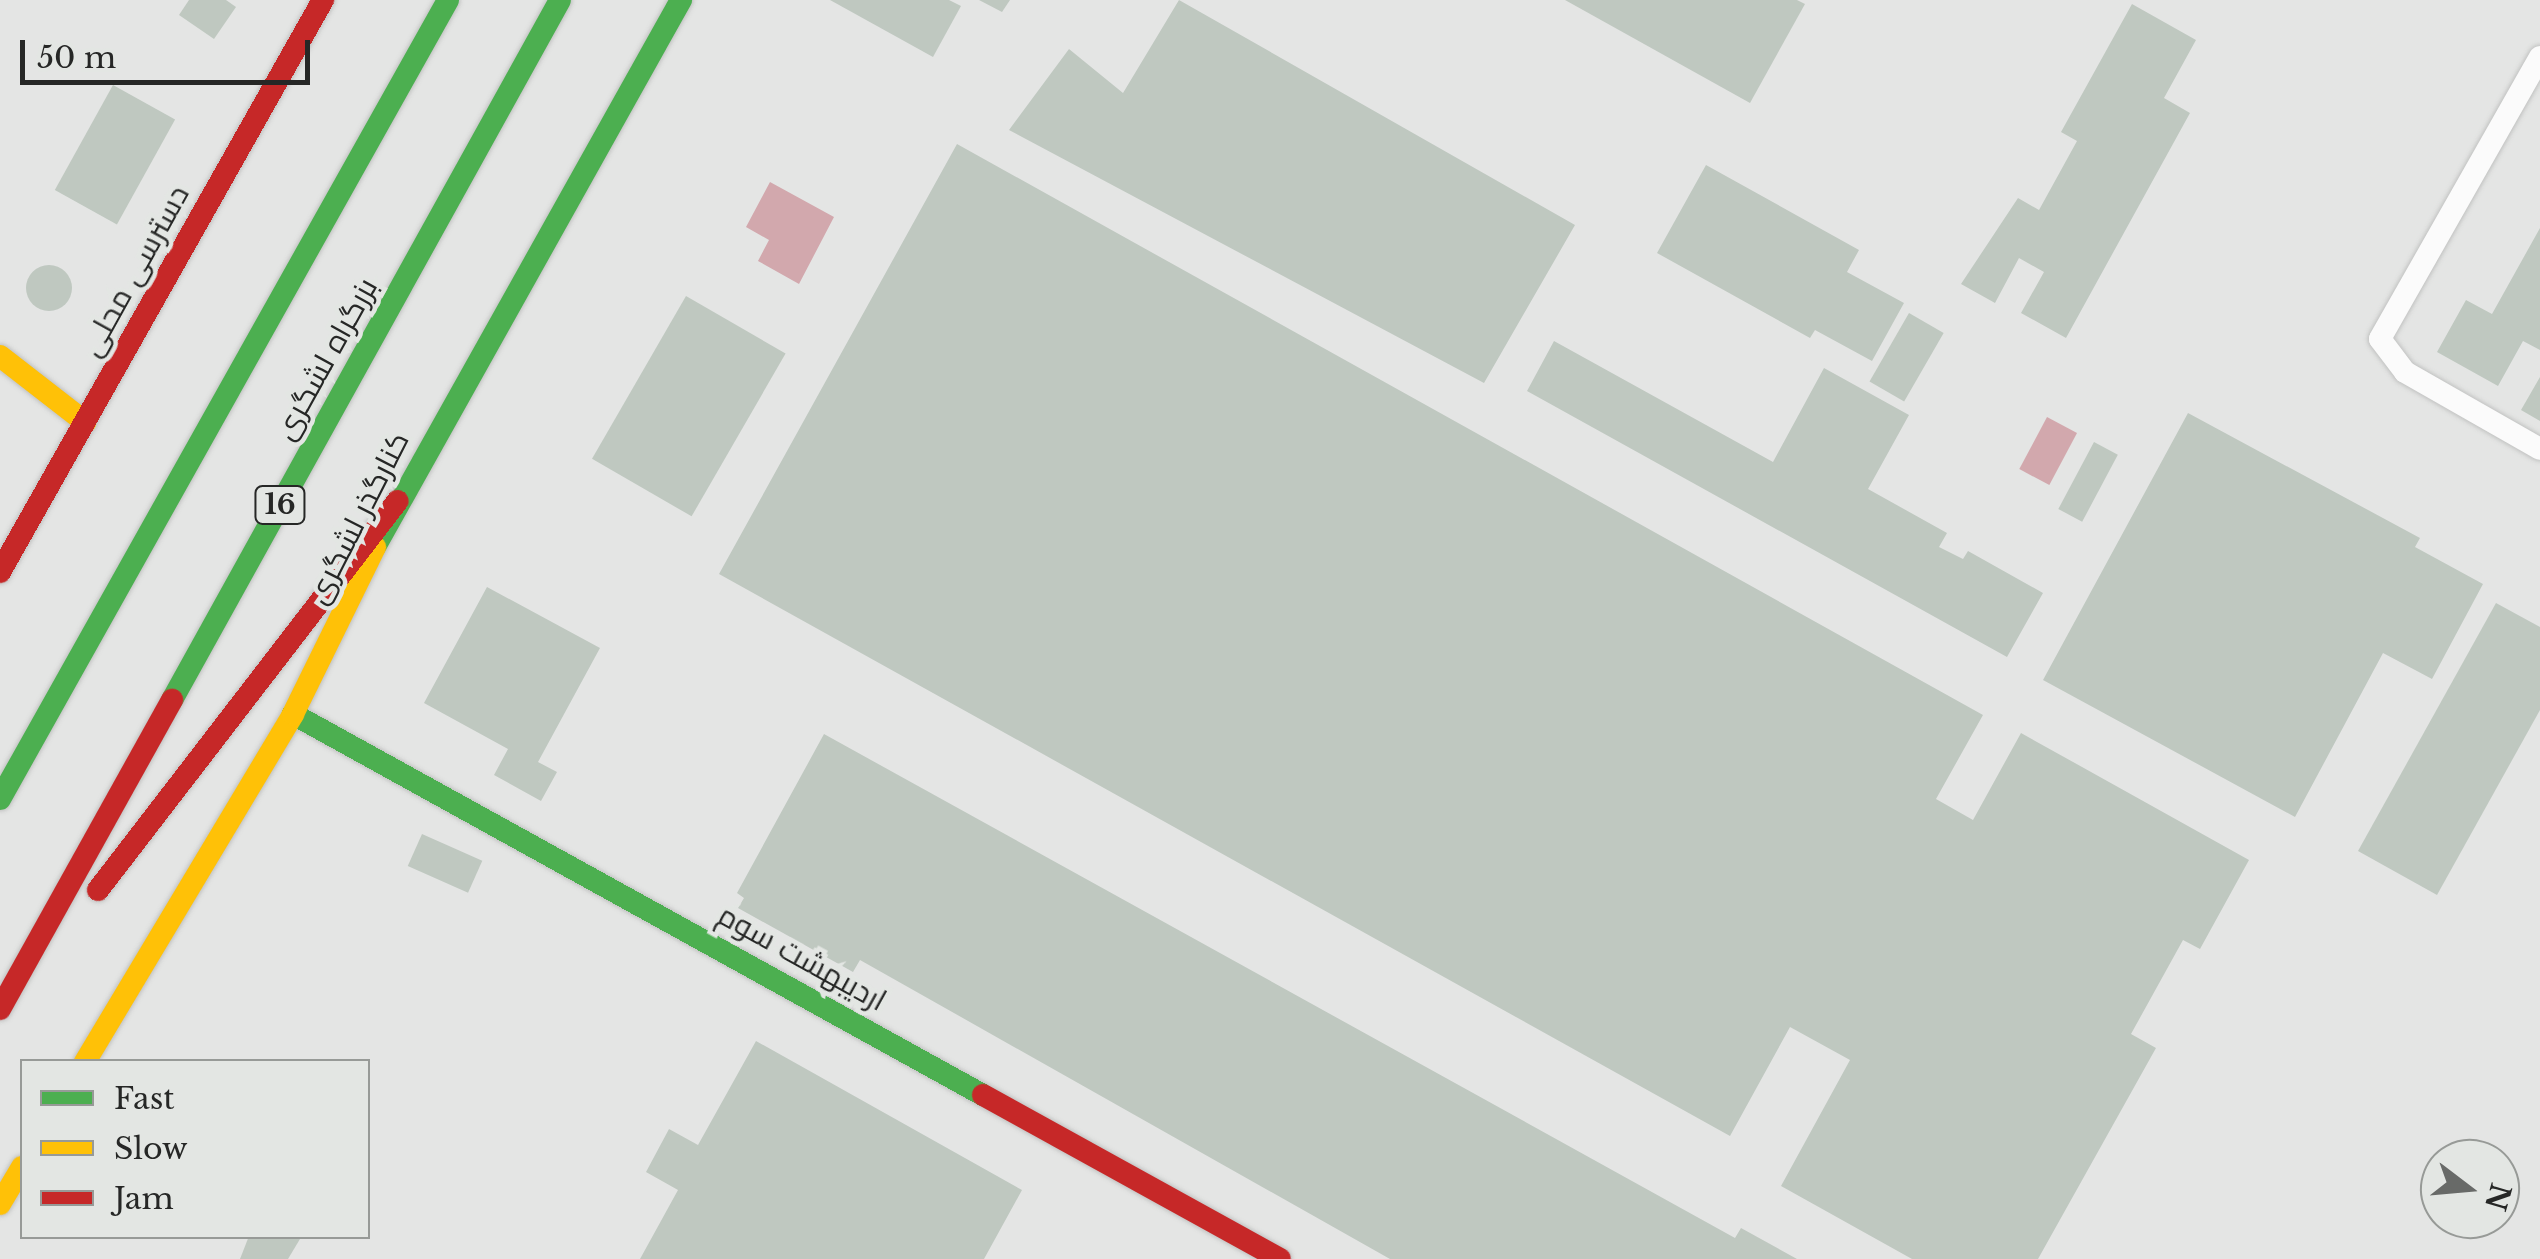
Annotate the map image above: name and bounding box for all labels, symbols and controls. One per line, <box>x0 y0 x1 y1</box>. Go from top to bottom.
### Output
scale bar <box>25 20 315 82</box>
text: 50 m <box>37 39 116 76</box>
street label: دسترسی محلی <box>73 179 197 363</box>
street label: بزرگراه لشگری <box>267 272 385 446</box>
street label: کنارگذر لشگری <box>299 426 417 610</box>
road number: 16 <box>252 482 308 528</box>
street label: اردیبهشت سوم <box>712 897 892 1019</box>
legend <box>20 1059 370 1239</box>
text: Fast <box>114 1080 175 1117</box>
text: Slow <box>114 1130 188 1167</box>
north arrow <box>2420 1139 2520 1239</box>
text: N <box>2477 1179 2518 1214</box>
text: Jam <box>114 1180 174 1217</box>

